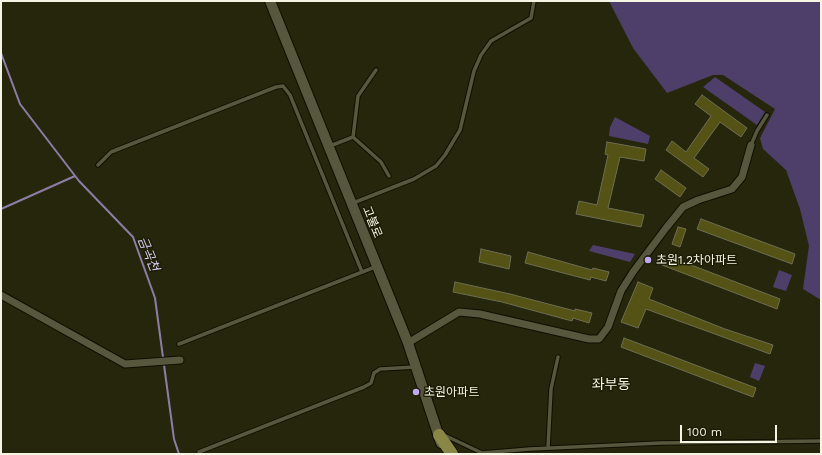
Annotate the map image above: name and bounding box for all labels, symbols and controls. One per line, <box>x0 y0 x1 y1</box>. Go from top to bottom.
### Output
street label: 고불로 <box>359 204 385 240</box>
water label: 금곡천 <box>134 234 162 274</box>
place label: 초원1.2차아파트 <box>656 253 737 267</box>
marker: 초원1.2차아파트 <box>643 255 653 265</box>
district label: 좌부동 <box>592 377 630 393</box>
place label: 초원아파트 <box>424 385 479 399</box>
marker: 초원아파트 <box>411 387 421 397</box>
scale bar <box>682 417 779 443</box>
text: 100 m <box>687 425 722 439</box>

